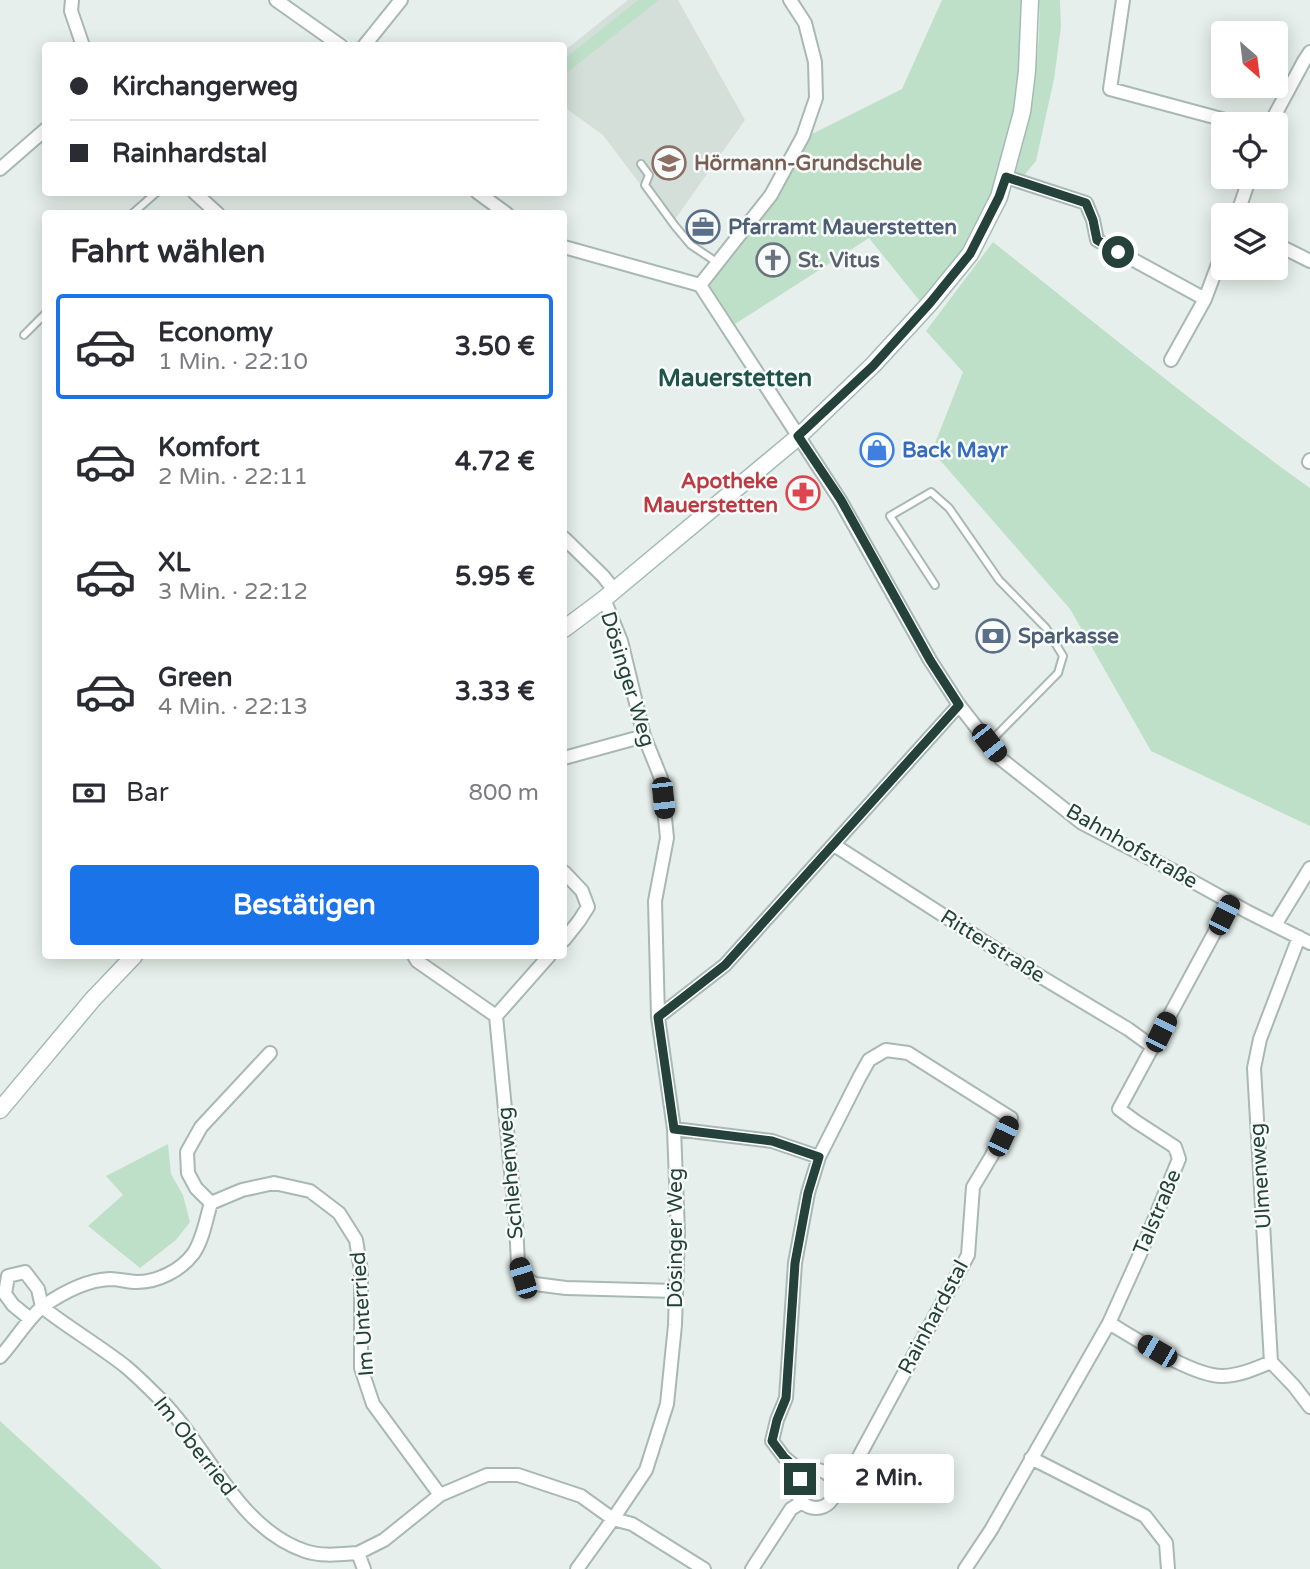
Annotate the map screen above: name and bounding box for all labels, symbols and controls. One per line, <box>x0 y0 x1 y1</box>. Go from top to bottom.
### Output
north arrow <box>1211 21 1288 98</box>
map controls <box>1211 21 1288 280</box>
text: Kirchangerweg <box>112 71 298 102</box>
button: locate <box>1211 112 1288 189</box>
text: Rainhardstal <box>112 138 267 169</box>
school or university icon: Hörmann-Grundschule <box>650 144 688 182</box>
place label: Hörmann-Grundschule <box>694 151 922 176</box>
button: layers <box>1211 203 1288 280</box>
office icon: Pfarramt Mauerstetten <box>684 208 722 246</box>
place label: Pfarramt Mauerstetten <box>728 215 957 240</box>
text: Fahrt wählen <box>70 233 266 271</box>
route start <box>1102 236 1134 268</box>
church icon: St. Vitus <box>754 241 792 279</box>
place label: St. Vitus <box>798 248 880 273</box>
icon: car <box>74 315 137 378</box>
text: Economy <box>158 317 273 348</box>
text: 3.50 € <box>455 331 535 362</box>
text: 1 Min. · 22:10 <box>158 348 308 376</box>
district label: Mauerstetten <box>658 364 812 393</box>
icon: car <box>74 430 137 493</box>
shop icon: Back Mayr <box>858 431 896 469</box>
text: Komfort <box>158 432 260 463</box>
place label: Back Mayr <box>902 438 1009 463</box>
text: 4.72 € <box>455 446 535 477</box>
text: 2 Min. · 22:11 <box>158 463 308 491</box>
place label: Apotheke Mauerstetten <box>643 469 778 518</box>
pharmacy icon: Apotheke Mauerstetten <box>784 474 822 512</box>
icon: car <box>74 545 137 608</box>
text: XL <box>158 547 190 578</box>
text: 5.95 € <box>455 561 535 592</box>
text: 3 Min. · 22:12 <box>158 578 308 606</box>
street label: Dösinger Weg <box>595 608 660 750</box>
bank icon: Sparkasse <box>974 617 1012 655</box>
place label: Sparkasse <box>1018 624 1119 649</box>
icon: car <box>74 660 137 723</box>
text: Green <box>158 662 233 693</box>
text: 3.33 € <box>455 676 535 707</box>
text: 4 Min. · 22:13 <box>158 693 308 721</box>
car <box>968 720 1011 766</box>
icon: cash <box>70 774 108 812</box>
car <box>651 776 676 820</box>
text: Bar <box>126 777 169 808</box>
text: 800 m <box>469 779 539 807</box>
street label: Bahnhofstraße <box>1061 799 1202 894</box>
button: Bestätigen <box>70 865 539 945</box>
car <box>1206 892 1243 938</box>
street label: Ritterstraße <box>936 904 1050 988</box>
car <box>1143 1009 1180 1055</box>
street label: Schlehenweg <box>492 1106 529 1240</box>
car <box>985 1113 1022 1159</box>
street label: Ulmenweg <box>1244 1122 1277 1230</box>
street label: Talstraße <box>1128 1165 1187 1259</box>
street label: Dösinger Weg <box>663 1168 688 1308</box>
street label: Im Unterried <box>346 1251 379 1377</box>
car <box>507 1255 540 1301</box>
street label: Rainhardstal <box>893 1256 974 1378</box>
car <box>1134 1331 1181 1371</box>
street label: Im Oberried <box>148 1392 241 1501</box>
callout: 2 Min. <box>824 1454 954 1504</box>
route end <box>784 1463 816 1495</box>
text: 2 Min. <box>855 1464 923 1492</box>

